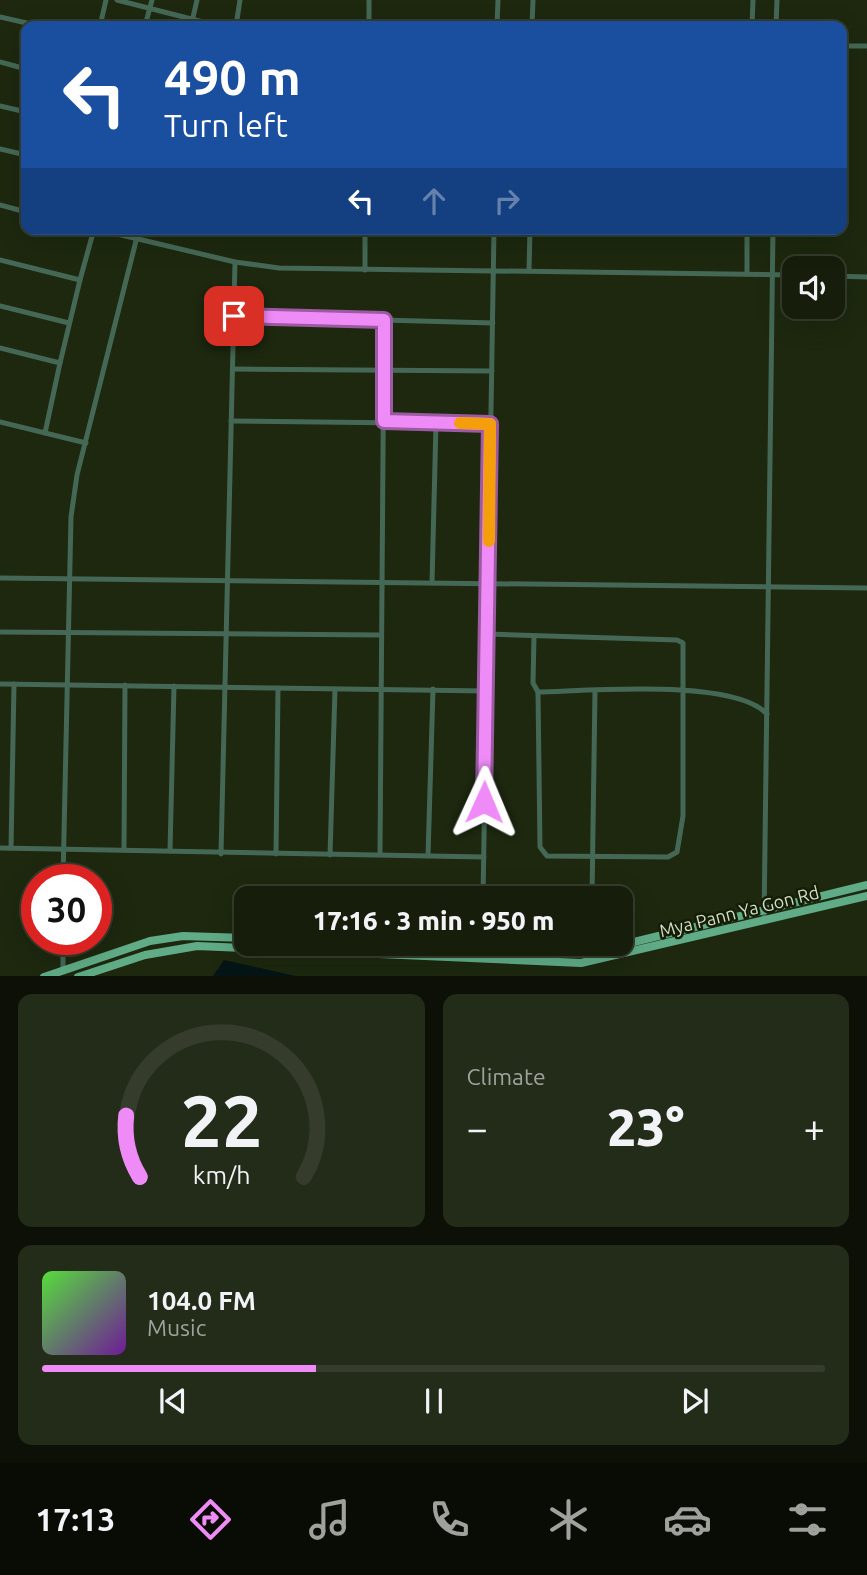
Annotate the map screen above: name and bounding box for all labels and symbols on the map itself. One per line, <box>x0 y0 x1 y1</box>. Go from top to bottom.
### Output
pin <box>204 286 264 346</box>
position arrow <box>447 765 521 839</box>
speed limit sign: 30 <box>21 864 112 955</box>
street label: Mya Pann Ya Gon Rd <box>657 881 821 941</box>

